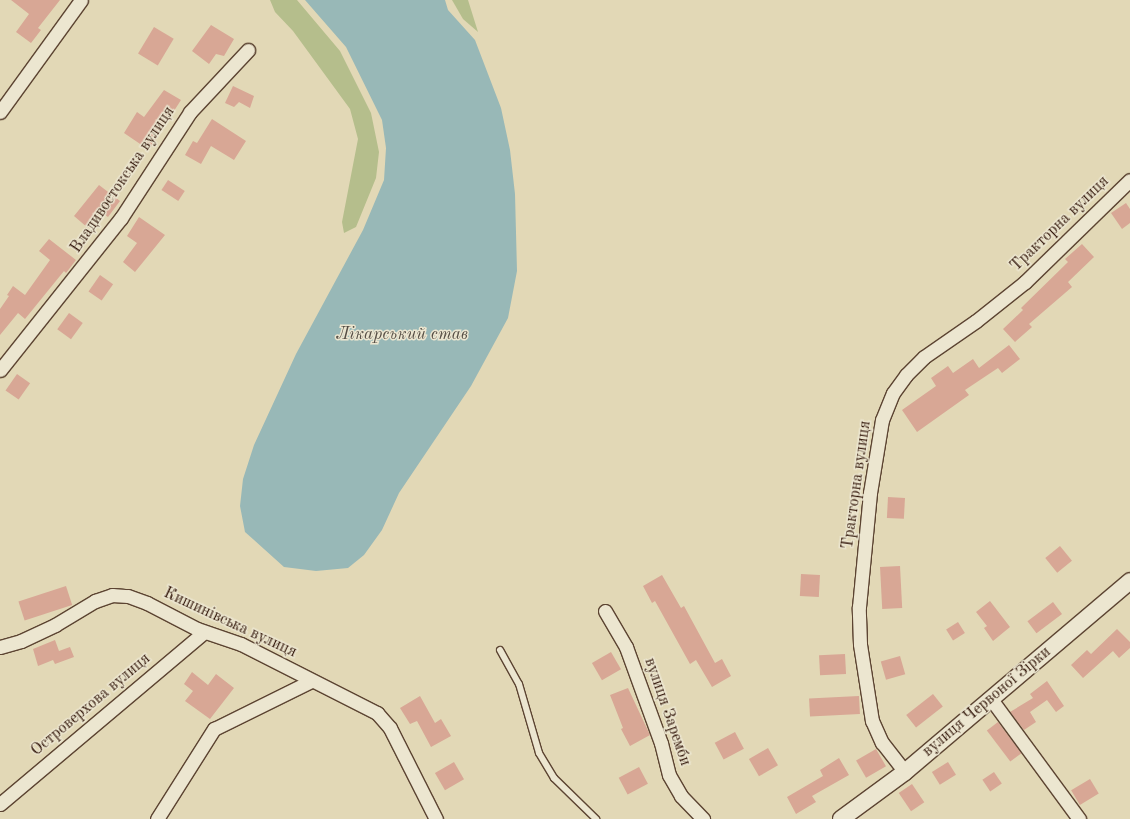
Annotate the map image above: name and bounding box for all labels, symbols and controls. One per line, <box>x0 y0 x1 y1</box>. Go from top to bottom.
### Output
street label: Владивостокська вулиця <box>67 103 179 257</box>
street label: Тракторна вулиця <box>1007 172 1113 276</box>
water label: Лікарський став <box>336 325 468 345</box>
street label: Тракторна вулиця <box>838 419 876 551</box>
street label: Кишинівська вулиця <box>160 584 300 662</box>
street label: вулиця Червоної Зірки <box>919 643 1055 761</box>
street label: Островерхова вулиця <box>27 649 155 761</box>
street label: вулиця Заремби <box>640 656 694 768</box>

